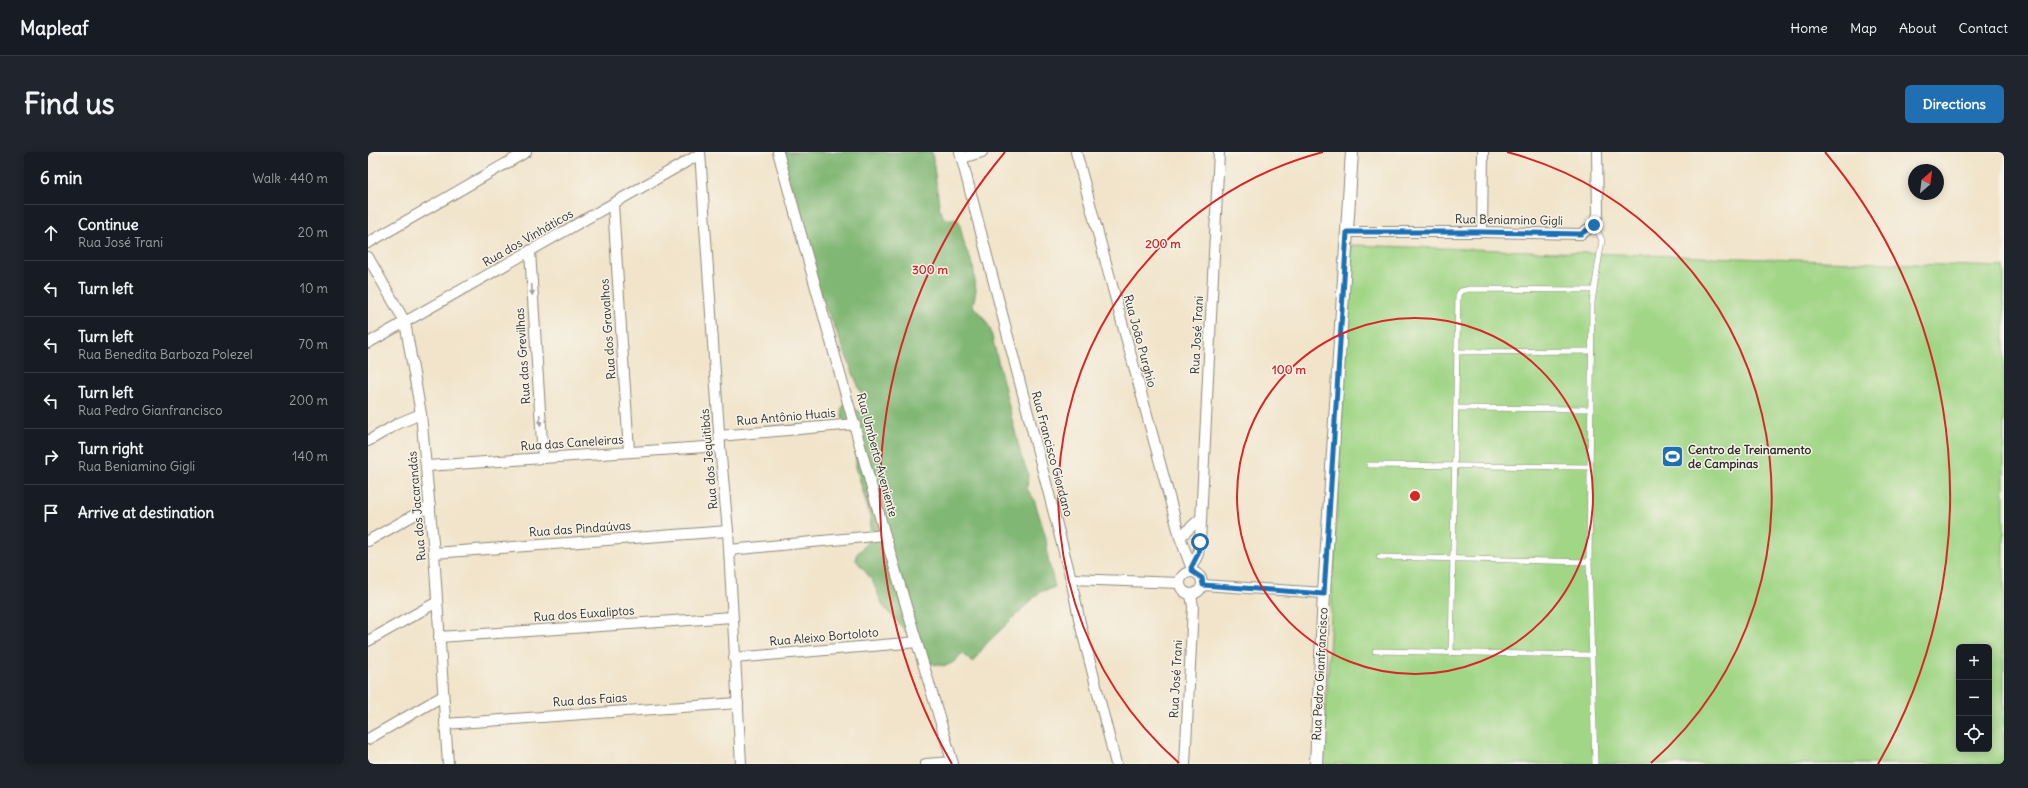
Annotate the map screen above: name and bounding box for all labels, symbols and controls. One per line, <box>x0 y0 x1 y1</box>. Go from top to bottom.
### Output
text: Mapleaf <box>20 16 89 40</box>
text: Home <box>1790 19 1828 37</box>
text: Map <box>1850 19 1877 37</box>
text: About <box>1899 19 1937 37</box>
text: Contact <box>1959 19 2008 37</box>
button: Directions <box>1905 85 2004 123</box>
text: Find us <box>24 86 115 122</box>
north arrow <box>1908 164 1944 200</box>
text: 6 min <box>40 167 82 189</box>
text: Walk · 440 m <box>252 170 328 187</box>
street label: Rua dos Vinháticos <box>480 206 576 270</box>
street label: Rua Beniamino Gigli <box>1455 211 1563 228</box>
text: Continue <box>78 215 139 234</box>
route end <box>1585 216 1603 234</box>
icon: ahead <box>40 222 62 244</box>
text: 20 m <box>298 224 328 241</box>
text: Rua José Trani <box>78 234 163 251</box>
text: 200 m <box>1145 236 1181 251</box>
text: 300 m <box>912 262 948 277</box>
icon: left <box>40 278 62 300</box>
street label: Rua dos Gravalhos <box>596 278 619 380</box>
text: Turn left <box>78 279 133 298</box>
text: 10 m <box>300 280 328 297</box>
one-way arrow <box>529 284 536 296</box>
street label: Rua João Purghio <box>1121 293 1160 389</box>
street label: Rua José Trani <box>1187 295 1206 375</box>
street label: Rua das Grevilhas <box>512 307 533 405</box>
text: Turn left <box>78 327 133 346</box>
icon: left <box>40 334 62 356</box>
text: 70 m <box>299 336 328 353</box>
text: Rua Benedita Barboza Polezel <box>78 346 253 363</box>
text: 100 m <box>1272 362 1306 377</box>
text: Turn left <box>78 383 133 402</box>
street label: Rua Francisco Giordano <box>1028 389 1077 519</box>
icon: left <box>40 390 62 412</box>
street label: Rua Umberto Aveniente <box>854 391 901 518</box>
text: 200 m <box>289 392 328 409</box>
text: Rua Pedro Gianfrancisco <box>78 402 223 419</box>
street label: Rua Antônio Huais <box>736 405 836 428</box>
street label: Rua dos Jequitibás <box>697 408 720 510</box>
one-way arrow <box>537 414 544 426</box>
street label: Rua das Caneleiras <box>520 431 624 454</box>
text: Turn right <box>78 439 143 458</box>
place label: Centro de Treinamento de Campinas <box>1688 442 1811 472</box>
sports icon: Centro de Treinamento de Campinas <box>1659 444 1685 470</box>
icon: right <box>40 446 62 468</box>
text: 140 m <box>292 448 328 465</box>
street label: Rua dos Jacarandás <box>404 451 429 561</box>
text: Rua Beniamino Gigli <box>78 458 195 475</box>
centre of rings <box>1408 489 1422 503</box>
icon: arrive <box>40 502 62 524</box>
text: Arrive at destination <box>78 503 214 522</box>
street label: Rua das Pindaúvas <box>528 517 631 540</box>
route start <box>1191 533 1209 551</box>
street label: Rua dos Euxaliptos <box>533 602 635 625</box>
street label: Rua Pedro Gianfrancisco <box>1309 607 1330 741</box>
street label: Rua Aleixo Bortoloto <box>769 624 879 649</box>
street label: Rua José Trani <box>1166 639 1185 719</box>
map controls <box>1956 644 1992 752</box>
button: + <box>1956 644 1992 680</box>
button: − <box>1956 680 1992 716</box>
street label: Rua das Faias <box>552 689 628 710</box>
button: locate <box>1956 716 1992 752</box>

